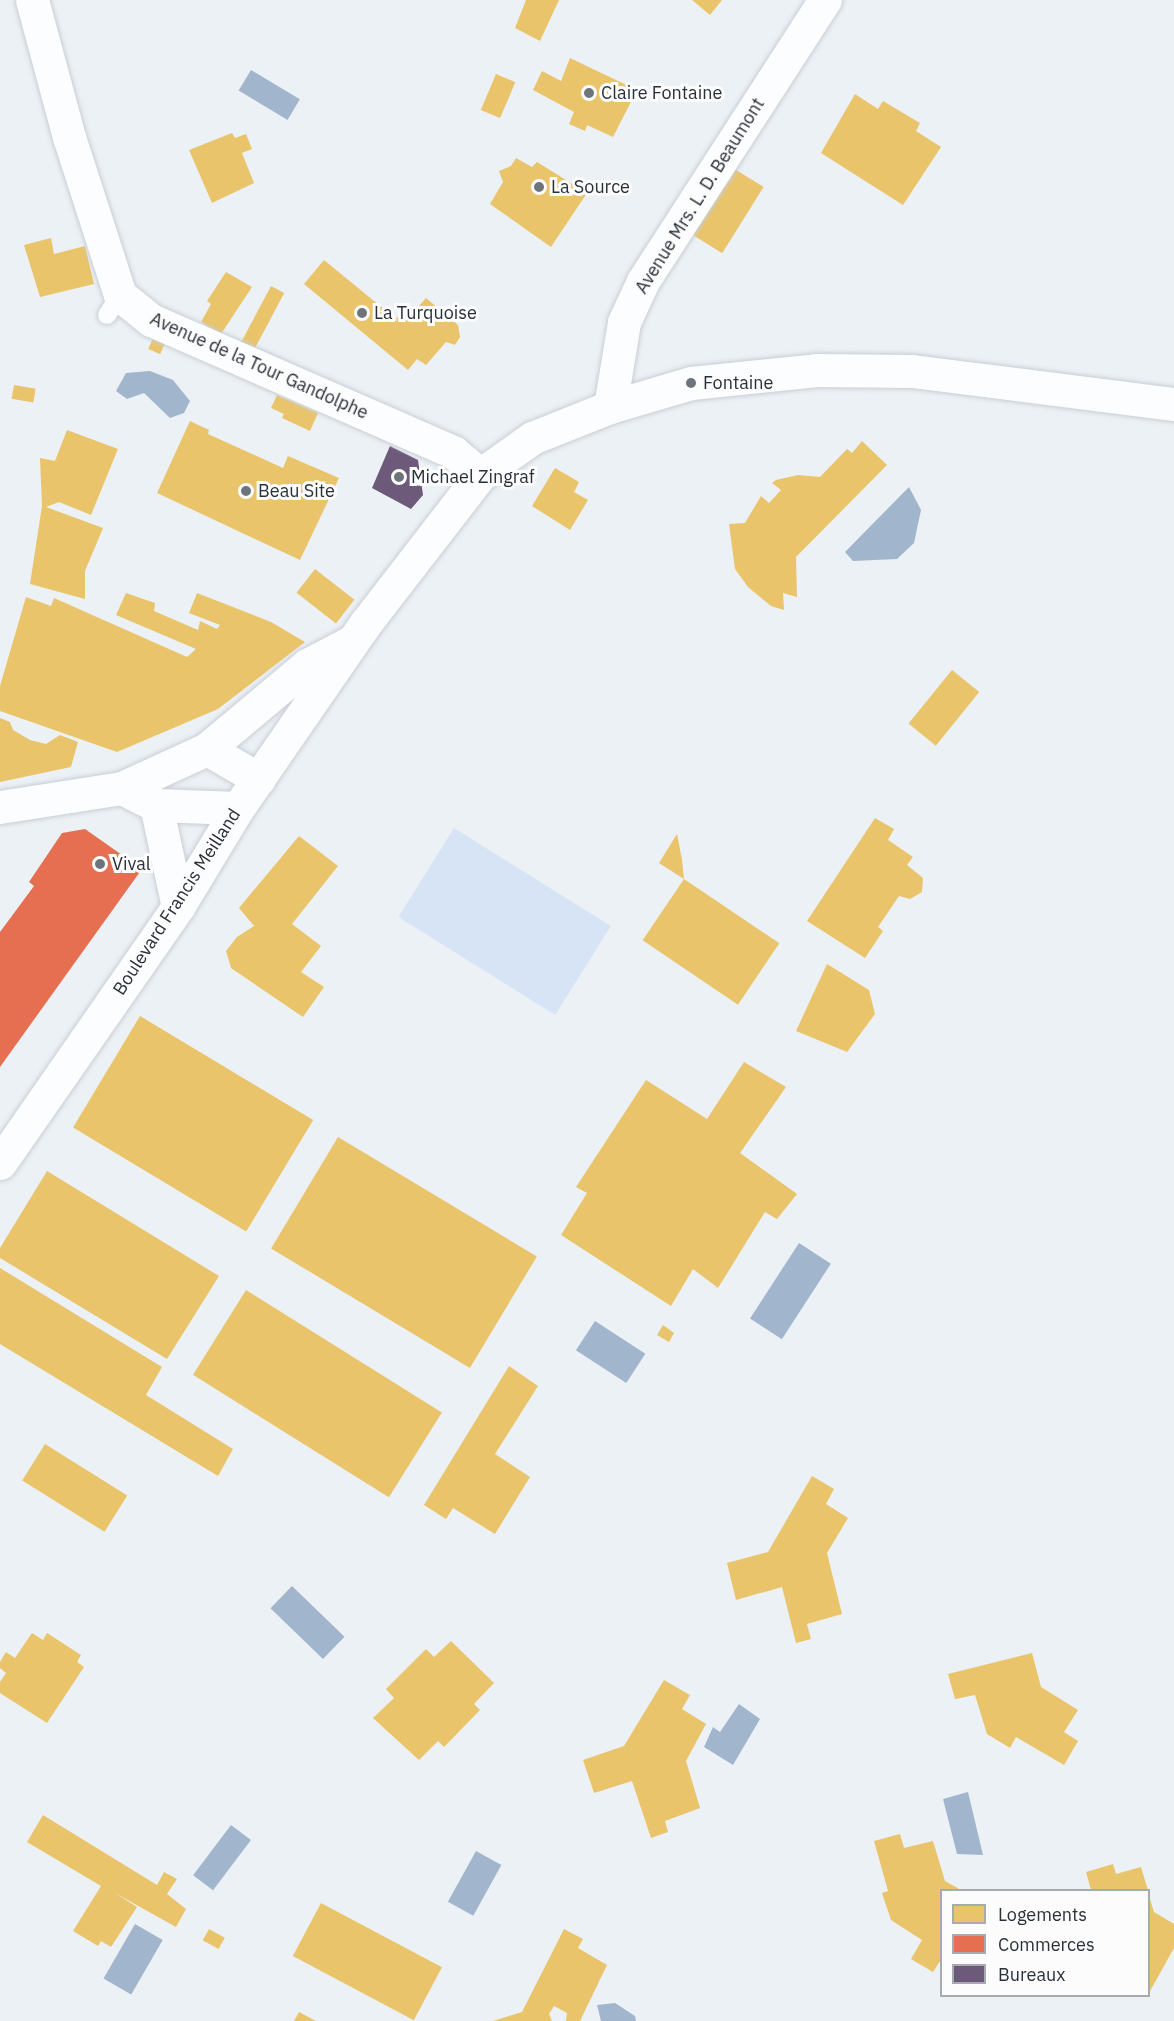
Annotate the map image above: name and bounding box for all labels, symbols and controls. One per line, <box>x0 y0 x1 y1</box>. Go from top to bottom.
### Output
place label: Claire Fontaine <box>601 82 722 104</box>
marker: Claire Fontaine <box>582 86 596 100</box>
street label: Avenue Mrs. L. D. Beaumont <box>631 94 769 298</box>
place label: La Source <box>551 176 630 198</box>
marker: La Source <box>532 180 546 194</box>
place label: La Turquoise <box>374 302 477 324</box>
marker: La Turquoise <box>355 306 369 320</box>
street label: Avenue de la Tour Gandolphe <box>147 308 371 424</box>
place label: Fontaine <box>703 372 773 394</box>
marker: Fontaine <box>684 376 698 390</box>
place label: Michael Zingraf <box>411 466 535 488</box>
marker: Michael Zingraf <box>392 470 406 484</box>
place label: Beau Site <box>258 480 335 502</box>
marker: Beau Site <box>239 484 253 498</box>
street label: Boulevard Francis Meilland <box>109 805 245 999</box>
place label: Vival <box>112 853 151 875</box>
marker: Vival <box>93 857 107 871</box>
legend <box>940 1889 1150 1997</box>
text: Logements <box>998 1903 1087 1926</box>
text: Commerces <box>998 1933 1095 1956</box>
text: Bureaux <box>998 1963 1065 1986</box>

